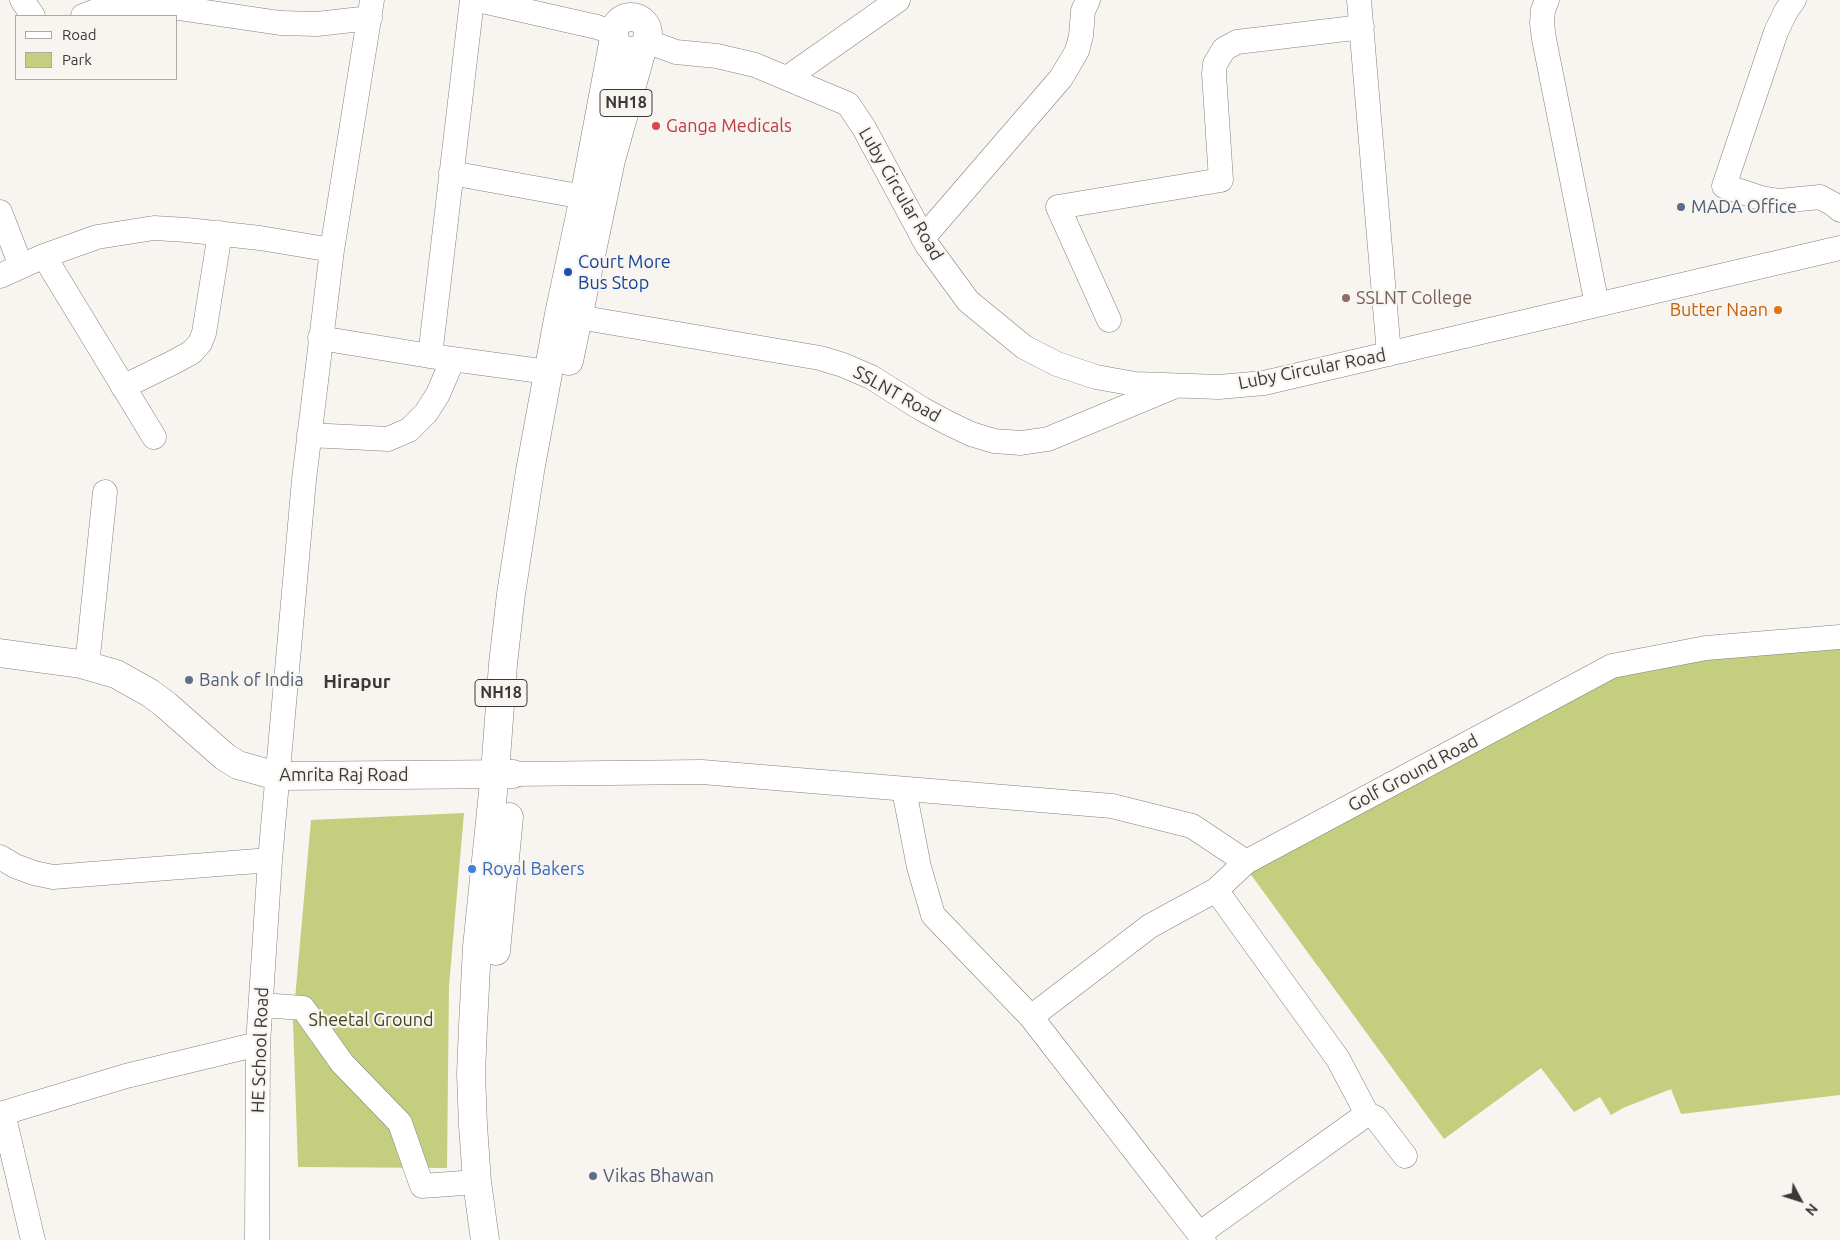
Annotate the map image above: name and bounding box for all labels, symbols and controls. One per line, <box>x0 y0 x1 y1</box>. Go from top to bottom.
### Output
legend <box>15 15 178 80</box>
text: Road <box>62 26 97 43</box>
text: Park <box>62 51 92 68</box>
road number: NH18 <box>600 90 652 116</box>
place label: Ganga Medicals <box>666 115 792 137</box>
marker: Ganga Medicals <box>650 120 662 132</box>
street label: Luby Circular Road <box>854 124 948 264</box>
place label: MADA Office <box>1691 196 1797 218</box>
marker: MADA Office <box>1675 201 1687 213</box>
place label: Court More Bus Stop <box>578 251 671 294</box>
marker: Court More Bus Stop <box>562 266 574 278</box>
place label: SSLNT College <box>1356 287 1472 309</box>
marker: SSLNT College <box>1340 292 1352 304</box>
place label: Butter Naan <box>1670 299 1768 321</box>
marker: Butter Naan <box>1772 304 1784 316</box>
street label: Luby Circular Road <box>1236 344 1388 394</box>
street label: SSLNT Road <box>850 361 944 427</box>
place label: Bank of India <box>199 669 304 691</box>
district label: Hirapur <box>323 671 391 693</box>
marker: Bank of India <box>183 674 195 686</box>
road number: NH18 <box>475 680 527 706</box>
street label: Golf Ground Road <box>1344 730 1482 816</box>
street label: Amrita Raj Road <box>279 764 409 786</box>
place label: Royal Bakers <box>482 858 584 880</box>
marker: Royal Bakers <box>466 863 478 875</box>
street label: HE School Road <box>247 987 273 1113</box>
park label: Sheetal Ground <box>308 1009 434 1031</box>
place label: Vikas Bhawan <box>603 1165 714 1187</box>
marker: Vikas Bhawan <box>587 1170 599 1182</box>
north arrow <box>1775 1175 1825 1225</box>
text: N <box>1802 1200 1821 1219</box>

